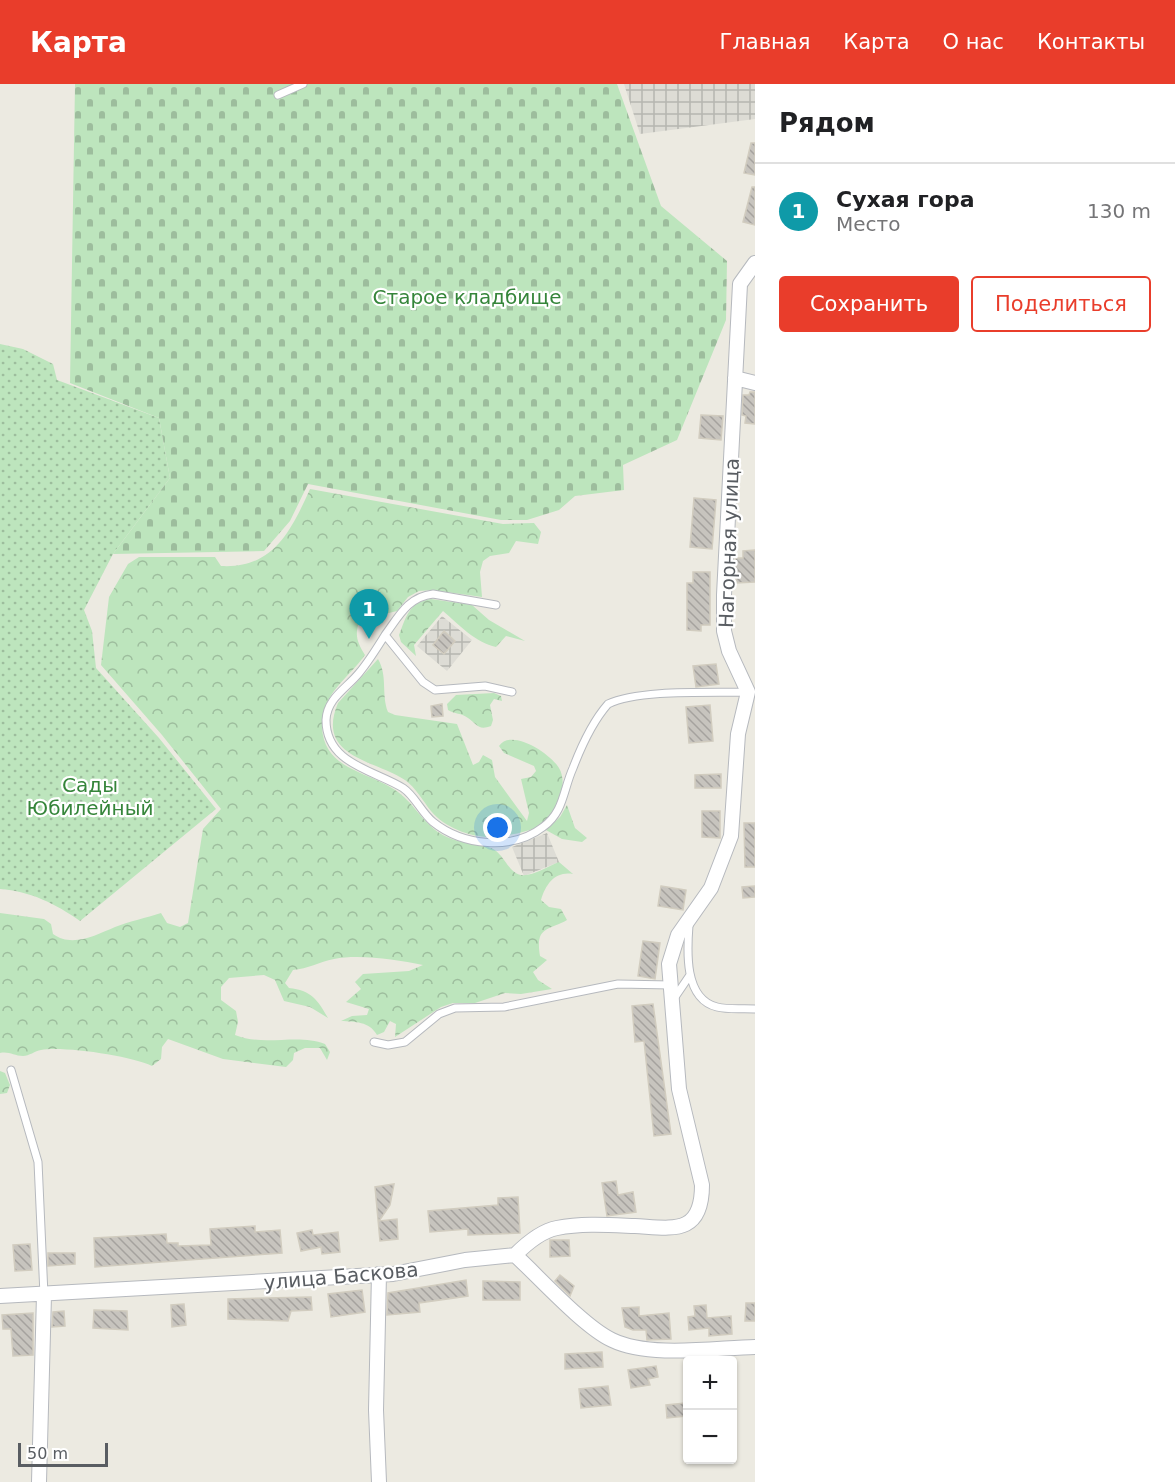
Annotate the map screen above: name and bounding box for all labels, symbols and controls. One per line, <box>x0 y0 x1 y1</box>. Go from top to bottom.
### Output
text: Карта <box>30 26 127 59</box>
text: Главная <box>720 30 810 54</box>
text: Карта <box>843 30 910 54</box>
text: О нас <box>943 30 1004 54</box>
text: Контакты <box>1037 30 1145 54</box>
text: Рядом <box>779 108 875 138</box>
text: Сухая гора <box>836 187 975 212</box>
text: 1 <box>792 199 805 223</box>
text: 130 m <box>1087 199 1151 223</box>
text: Место <box>836 212 900 236</box>
button: Сохранить <box>779 276 959 332</box>
button: Поделиться <box>971 276 1151 332</box>
park label: Старое кладбище <box>373 285 561 309</box>
street label: Нагорная улица <box>714 458 744 628</box>
pin: 1 <box>350 590 388 639</box>
park label: Сады Юбилейный <box>27 773 153 820</box>
your location <box>483 813 512 842</box>
street label: улица Баскова <box>263 1257 419 1295</box>
map controls <box>683 1356 737 1464</box>
button: + <box>683 1356 737 1410</box>
button: − <box>683 1410 737 1464</box>
scale bar <box>18 1440 108 1468</box>
text: 50 m <box>27 1444 68 1463</box>

